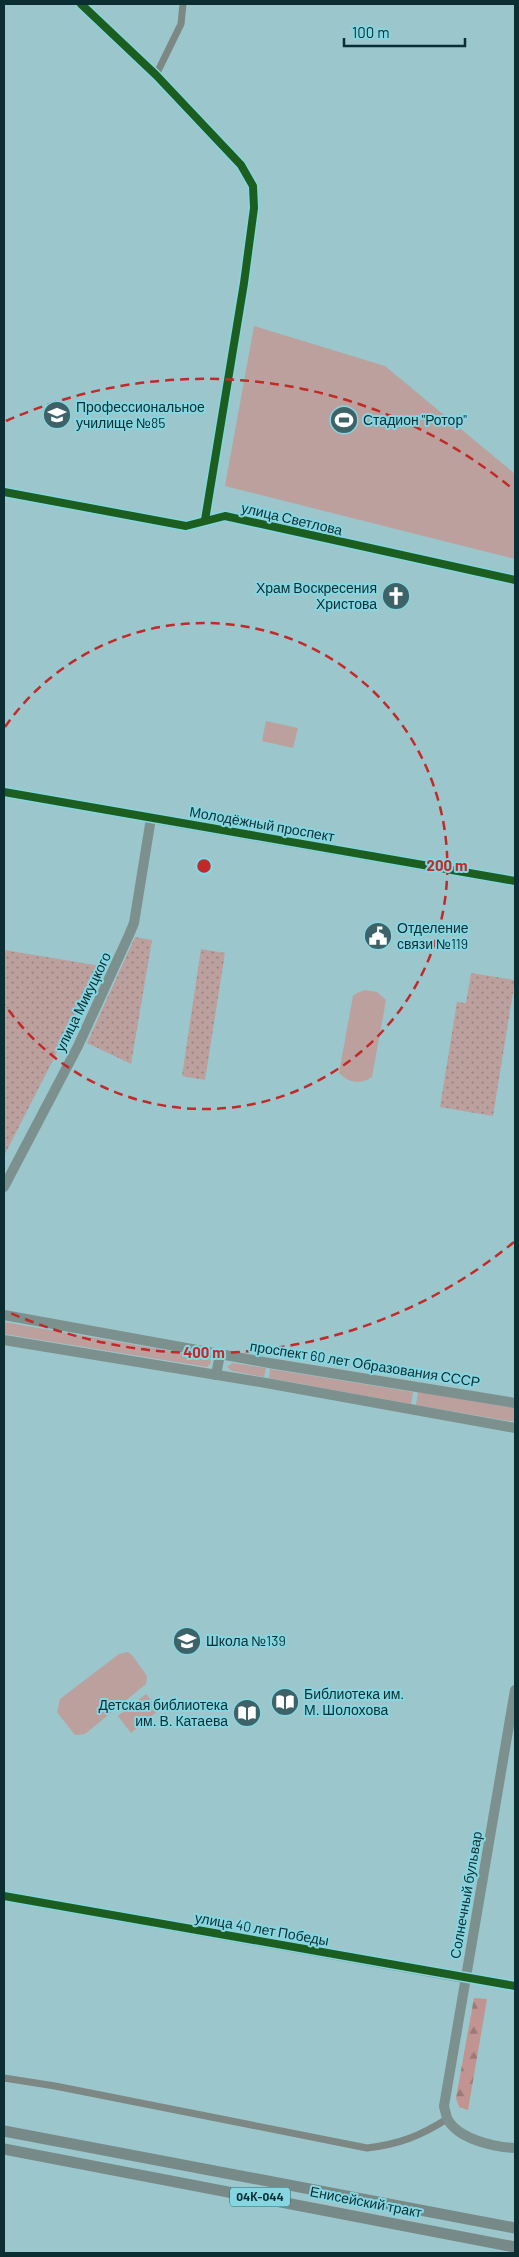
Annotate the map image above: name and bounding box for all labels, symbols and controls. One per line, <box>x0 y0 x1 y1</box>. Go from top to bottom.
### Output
scale bar <box>344 15 465 47</box>
text: 100 m <box>352 23 390 41</box>
place label: Профессиональное училище №85 <box>76 398 205 431</box>
school or university icon: Профессиональное училище №85 <box>42 400 72 430</box>
sports icon: Стадион "Ротор" <box>329 405 359 435</box>
place label: Стадион "Ротор" <box>363 411 467 428</box>
street label: улица Светлова <box>240 499 345 538</box>
place label: Храм Воскресения Христова <box>256 579 377 612</box>
church icon: Храм Воскресения Христова <box>381 581 411 611</box>
street label: Молодёжный проспект <box>188 802 337 845</box>
text: 200 m <box>426 856 468 874</box>
centre of rings <box>195 857 213 875</box>
place label: Отделение связи №119 <box>397 919 469 952</box>
public building icon: Отделение связи №119 <box>363 921 393 951</box>
street label: улица Микуцкого <box>51 949 114 1054</box>
street label: проспект 60 лет Образования СССР <box>249 1337 481 1390</box>
text: 400 m <box>183 1343 225 1361</box>
school or university icon: Школа №139 <box>172 1626 202 1656</box>
place label: Школа №139 <box>206 1632 286 1649</box>
place label: Библиотека им. М. Шолохова <box>304 1685 404 1718</box>
library icon: Библиотека им. М. Шолохова <box>270 1687 300 1717</box>
place label: Детская библиотека им. В. Катаева <box>98 1696 228 1729</box>
library icon: Детская библиотека им. В. Катаева <box>232 1698 262 1728</box>
street label: Солнечный бульвар <box>446 1830 485 1960</box>
street label: улица 40 лет Победы <box>194 1908 330 1949</box>
street label: Енисейский тракт <box>309 2182 424 2221</box>
road number: 04К-044 <box>230 2188 290 2206</box>

